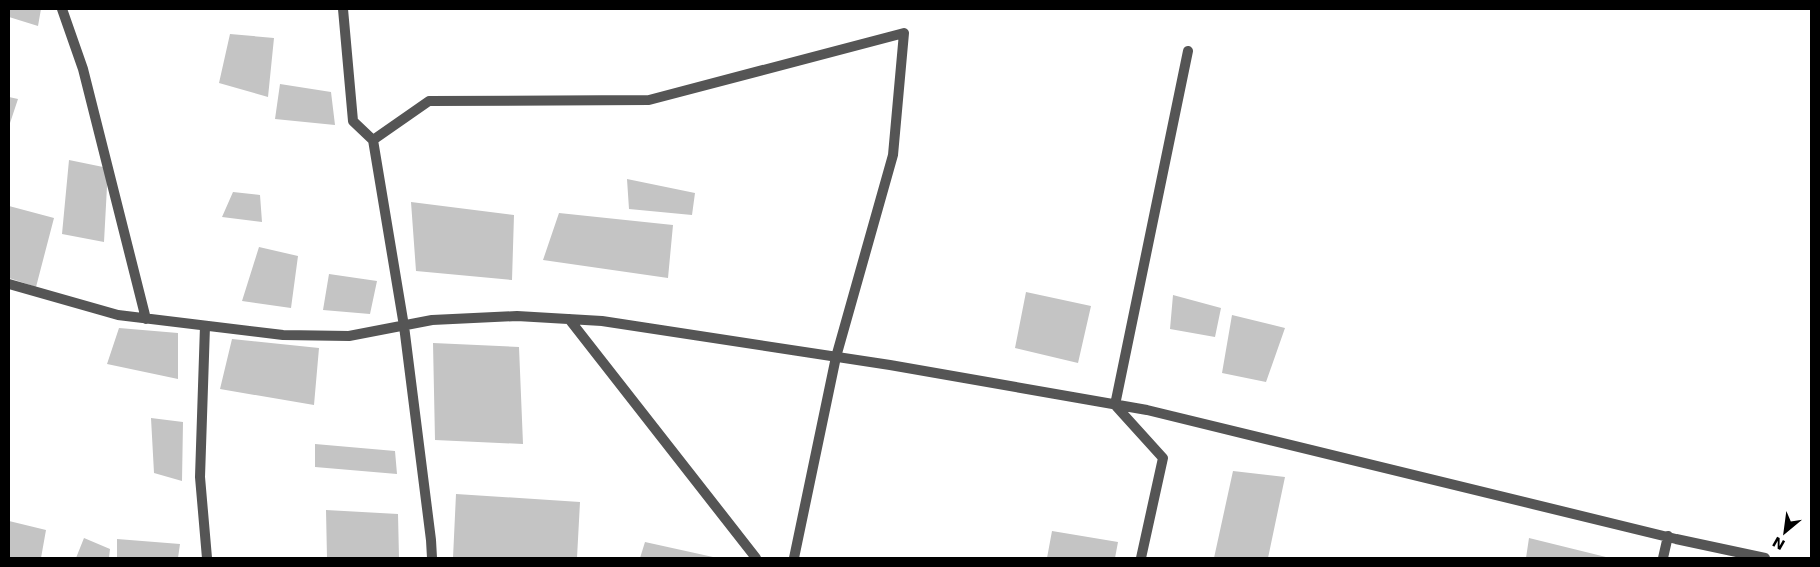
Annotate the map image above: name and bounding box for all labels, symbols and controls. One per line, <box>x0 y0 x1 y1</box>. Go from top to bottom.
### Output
north arrow <box>1760 507 1810 557</box>
text: N <box>1770 534 1788 553</box>

